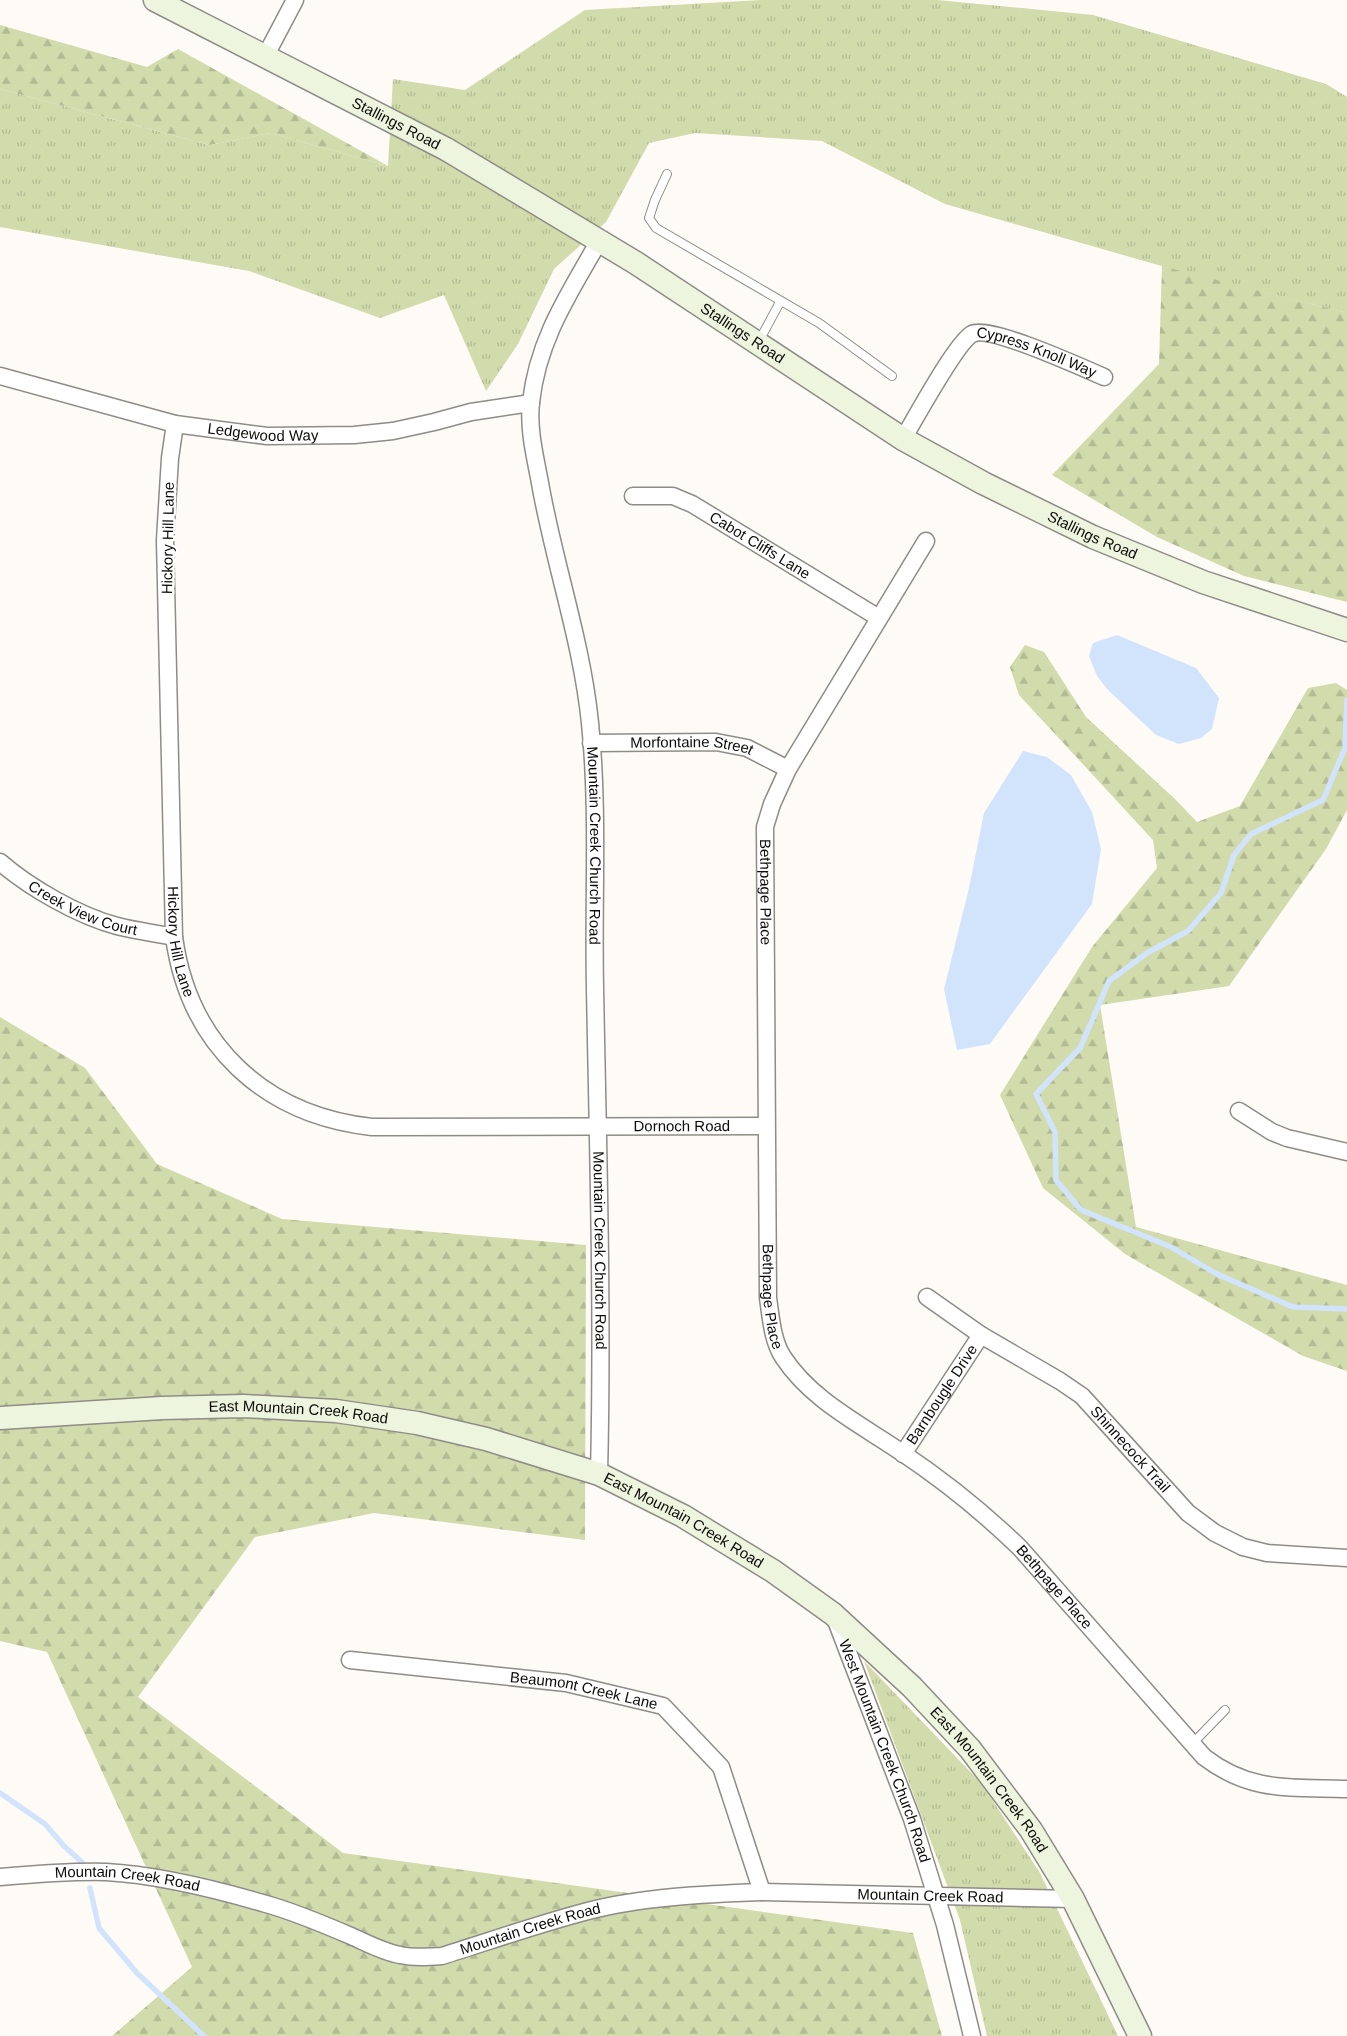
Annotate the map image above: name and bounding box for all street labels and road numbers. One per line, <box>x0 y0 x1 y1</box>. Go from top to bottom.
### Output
street label: Stallings Road <box>349 93 443 153</box>
street label: Stallings Road <box>698 299 788 366</box>
street label: Cypress Knoll Way <box>976 323 1100 381</box>
street label: Ledgewood Way <box>207 419 319 444</box>
street label: Hickory Hill Lane <box>158 482 177 594</box>
street label: Stallings Road <box>1045 507 1140 562</box>
street label: Cabot Cliffs Lane <box>707 508 814 582</box>
street label: Morfontaine Street <box>630 733 757 758</box>
street label: Mountain Creek Church Road <box>584 746 604 945</box>
street label: Bethpage Place <box>757 839 775 945</box>
street label: Creek View Court <box>25 877 139 938</box>
street label: Hickory Hill Lane <box>165 886 198 999</box>
street label: Dornoch Road <box>633 1117 730 1134</box>
street label: Mountain Creek Church Road <box>590 1151 609 1350</box>
street label: Bethpage Place <box>760 1244 787 1352</box>
street label: Barnbougle Drive <box>903 1341 980 1448</box>
street label: East Mountain Creek Road <box>208 1397 389 1427</box>
street label: Shinnecock Trail <box>1087 1402 1174 1495</box>
street label: East Mountain Creek Road <box>601 1469 767 1571</box>
street label: Bethpage Place <box>1013 1541 1096 1632</box>
street label: West Mountain Creek Church Road <box>836 1637 934 1864</box>
street label: Beaumont Creek Lane <box>509 1668 659 1712</box>
street label: East Mountain Creek Road <box>927 1703 1051 1855</box>
street label: Mountain Creek Road <box>54 1863 202 1894</box>
street label: Mountain Creek Road <box>857 1885 1004 1905</box>
street label: Mountain Creek Road <box>458 1899 602 1958</box>

